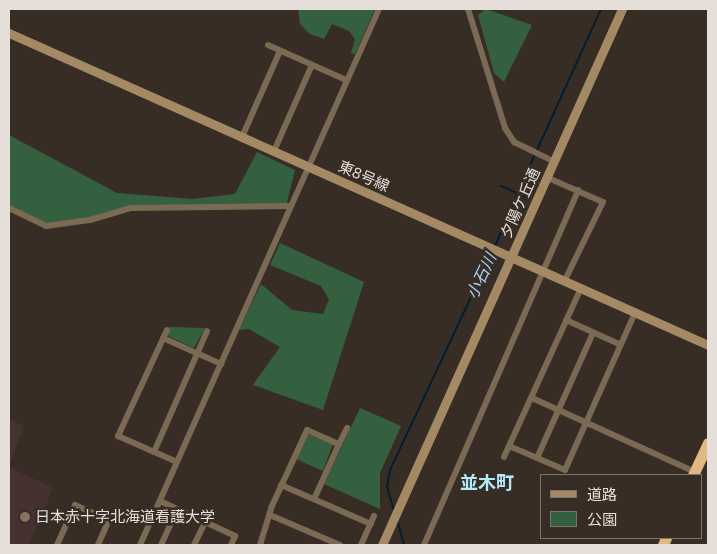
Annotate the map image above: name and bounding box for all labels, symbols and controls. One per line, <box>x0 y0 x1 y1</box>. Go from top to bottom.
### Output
street label: 東8号線 <box>336 157 392 195</box>
street label: 夕陽ケ丘通 <box>497 165 543 241</box>
water label: 小石川 <box>462 250 500 302</box>
district label: 並木町 <box>460 472 514 494</box>
legend <box>540 474 702 539</box>
text: 道路 <box>587 485 617 504</box>
place label: 日本赤十字北海道看護大学 <box>35 508 215 526</box>
text: 公園 <box>587 510 617 529</box>
marker: 日本赤十字北海道看護大学 <box>19 511 31 523</box>

